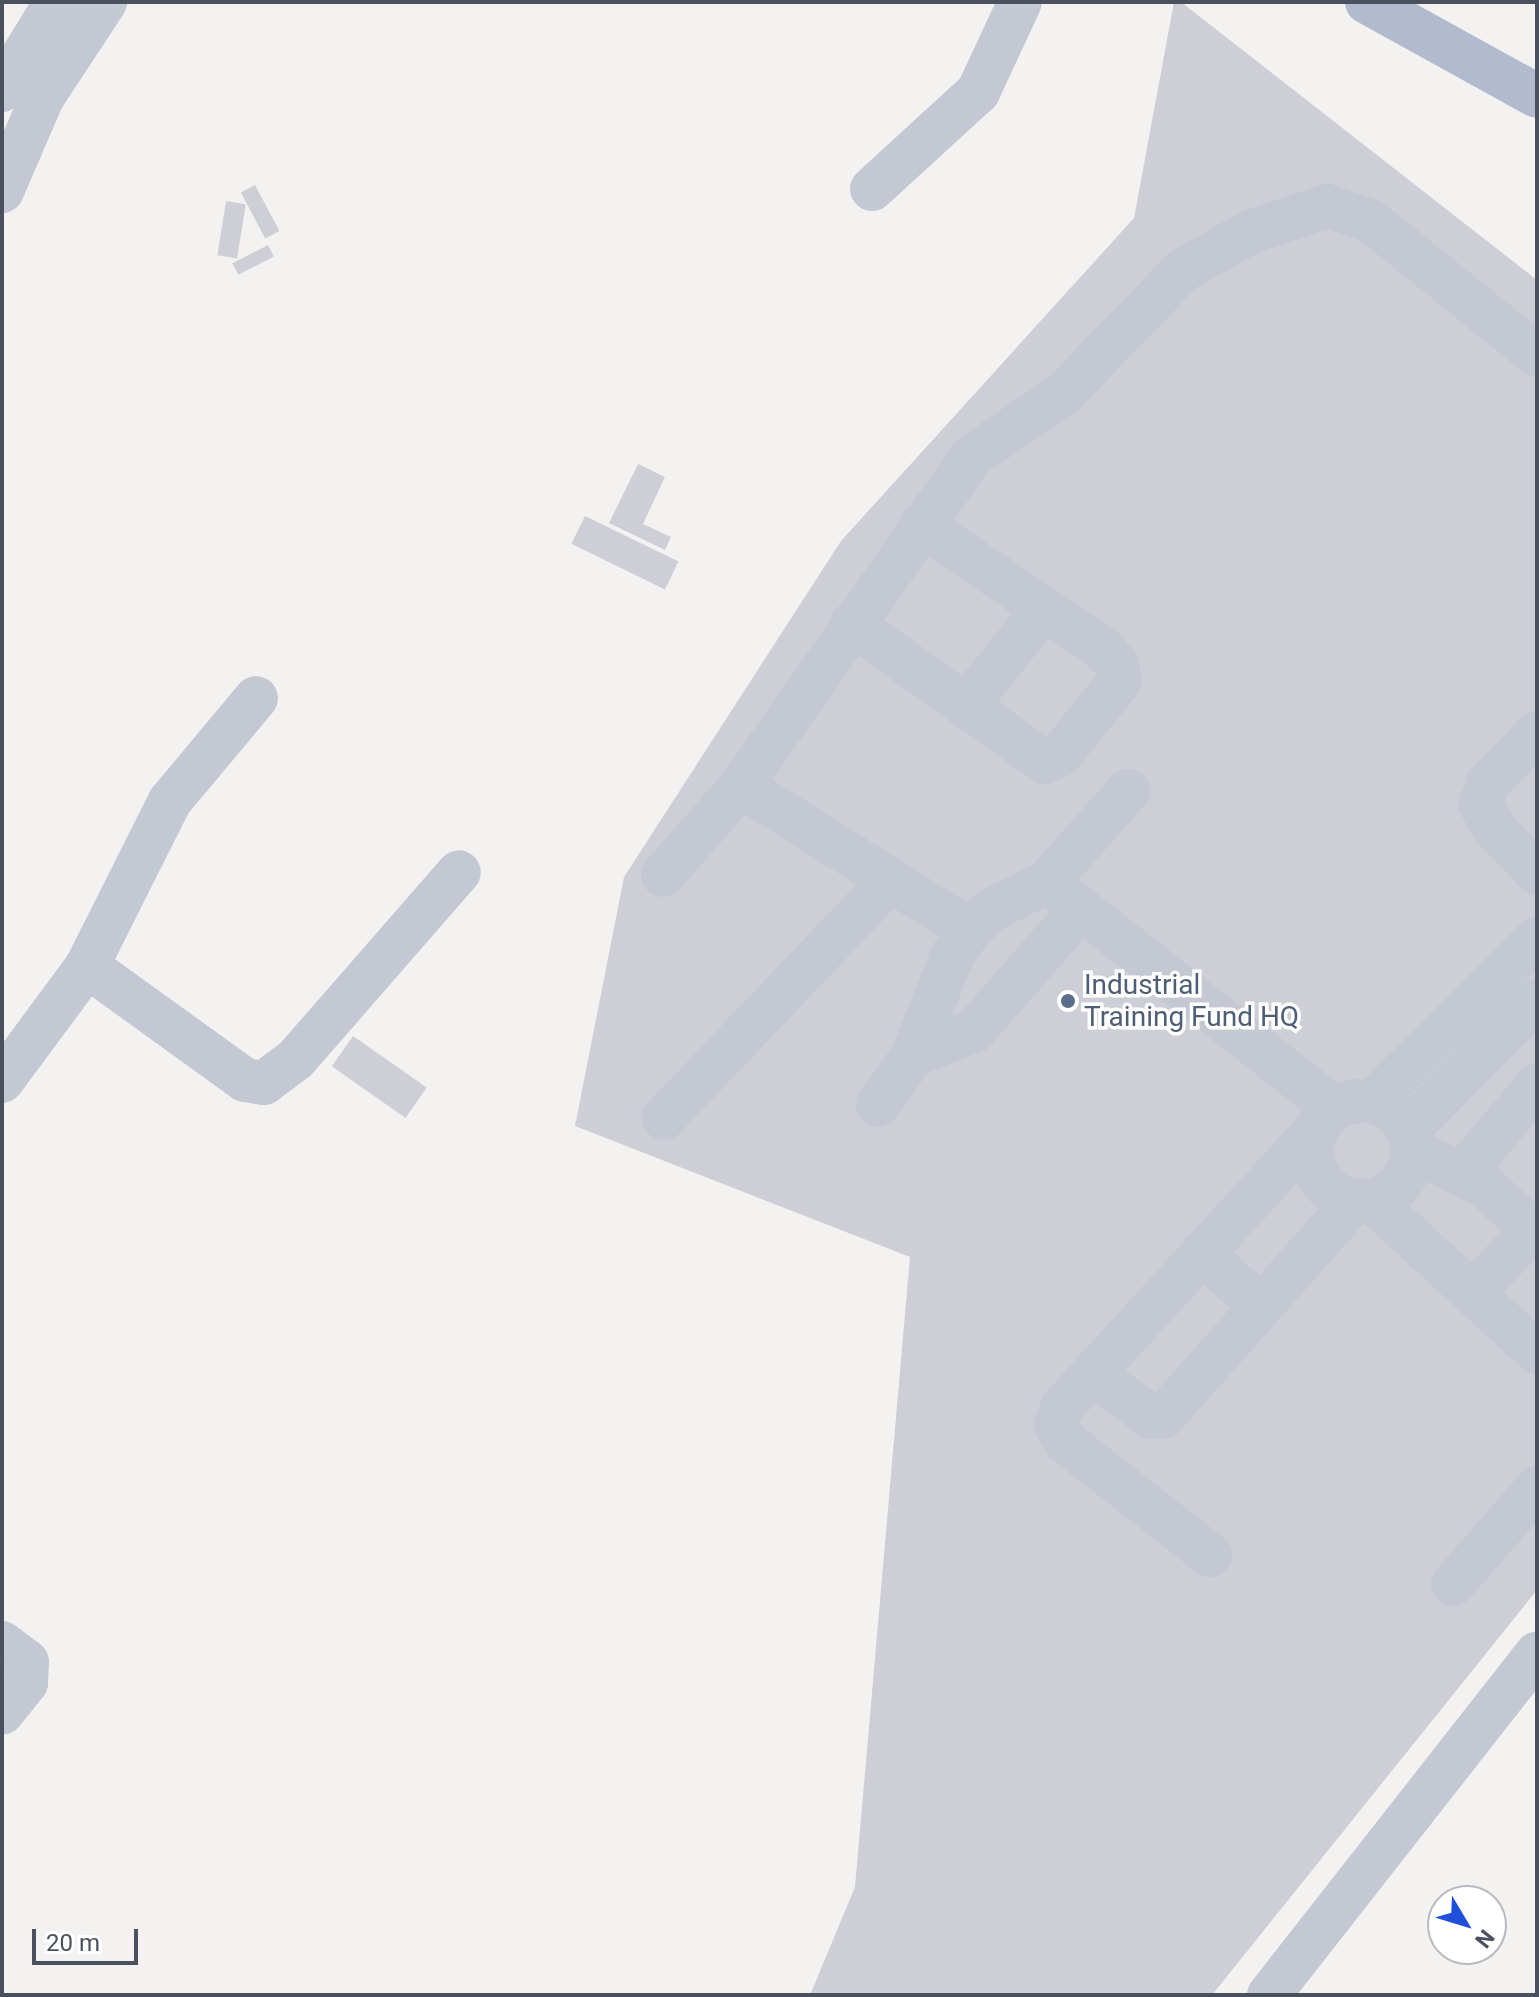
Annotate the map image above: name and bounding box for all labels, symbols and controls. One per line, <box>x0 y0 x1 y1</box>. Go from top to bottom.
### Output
place label: Industrial Training Fund HQ <box>1084 968 1299 1034</box>
marker: Industrial Training Fund HQ <box>1059 992 1077 1010</box>
north arrow <box>1427 1885 1507 1965</box>
scale bar <box>36 1913 142 1963</box>
text: N <box>1470 1925 1499 1953</box>
text: 20 m <box>46 1929 100 1957</box>

